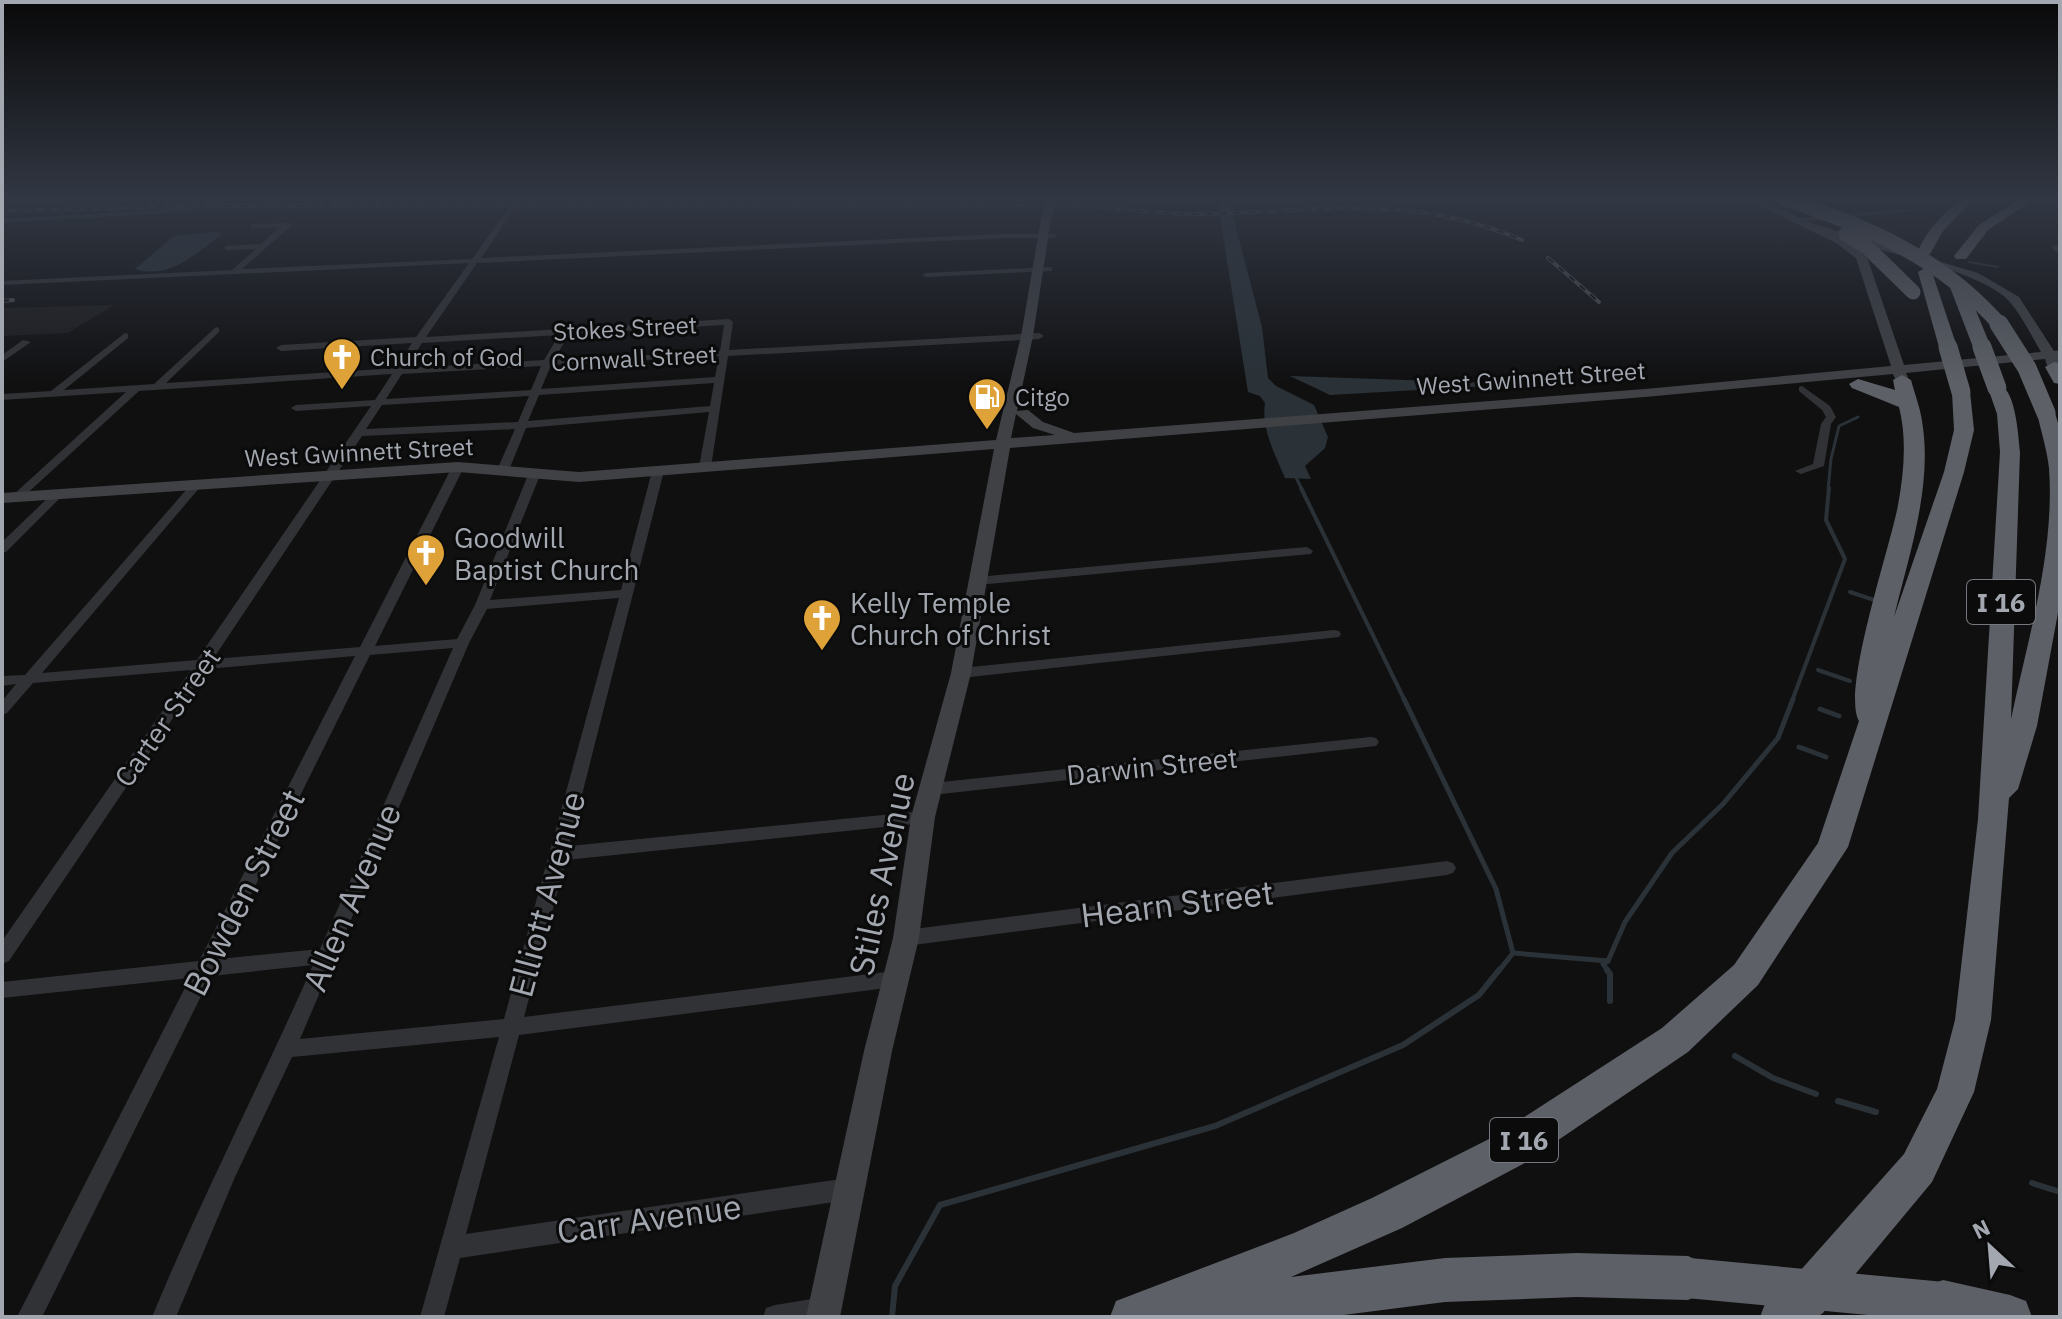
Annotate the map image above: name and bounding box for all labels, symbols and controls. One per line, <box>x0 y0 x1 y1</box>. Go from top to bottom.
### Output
street label: Stokes Street <box>552 308 698 348</box>
church icon: Church of God <box>321 336 363 391</box>
street label: Cornwall Street <box>550 338 718 378</box>
place label: Church of God <box>370 341 523 373</box>
street label: West Gwinnett Street <box>1415 354 1647 402</box>
fuel station icon: Citgo <box>966 376 1008 431</box>
place label: Citgo <box>1015 381 1070 413</box>
street label: West Gwinnett Street <box>244 430 474 474</box>
place label: Goodwill Baptist Church <box>454 519 639 588</box>
church icon: Goodwill Baptist Church <box>405 532 447 587</box>
road number: I 16 <box>1967 580 2035 624</box>
place label: Kelly Temple Church of Christ <box>850 584 1051 653</box>
church icon: Kelly Temple Church of Christ <box>801 597 843 652</box>
street label: Carter Street <box>106 640 228 794</box>
street label: Darwin Street <box>1065 739 1239 793</box>
street label: Stiles Avenue <box>838 769 924 979</box>
street label: Bowden Street <box>172 781 314 1003</box>
street label: Elliott Avenue <box>497 786 595 1002</box>
street label: Allen Avenue <box>292 797 410 997</box>
street label: Hearn Street <box>1078 869 1276 937</box>
road number: I 16 <box>1490 1118 1558 1162</box>
street label: Carr Avenue <box>554 1183 744 1253</box>
north arrow <box>1950 1207 2030 1287</box>
text: N <box>1967 1212 1995 1245</box>

